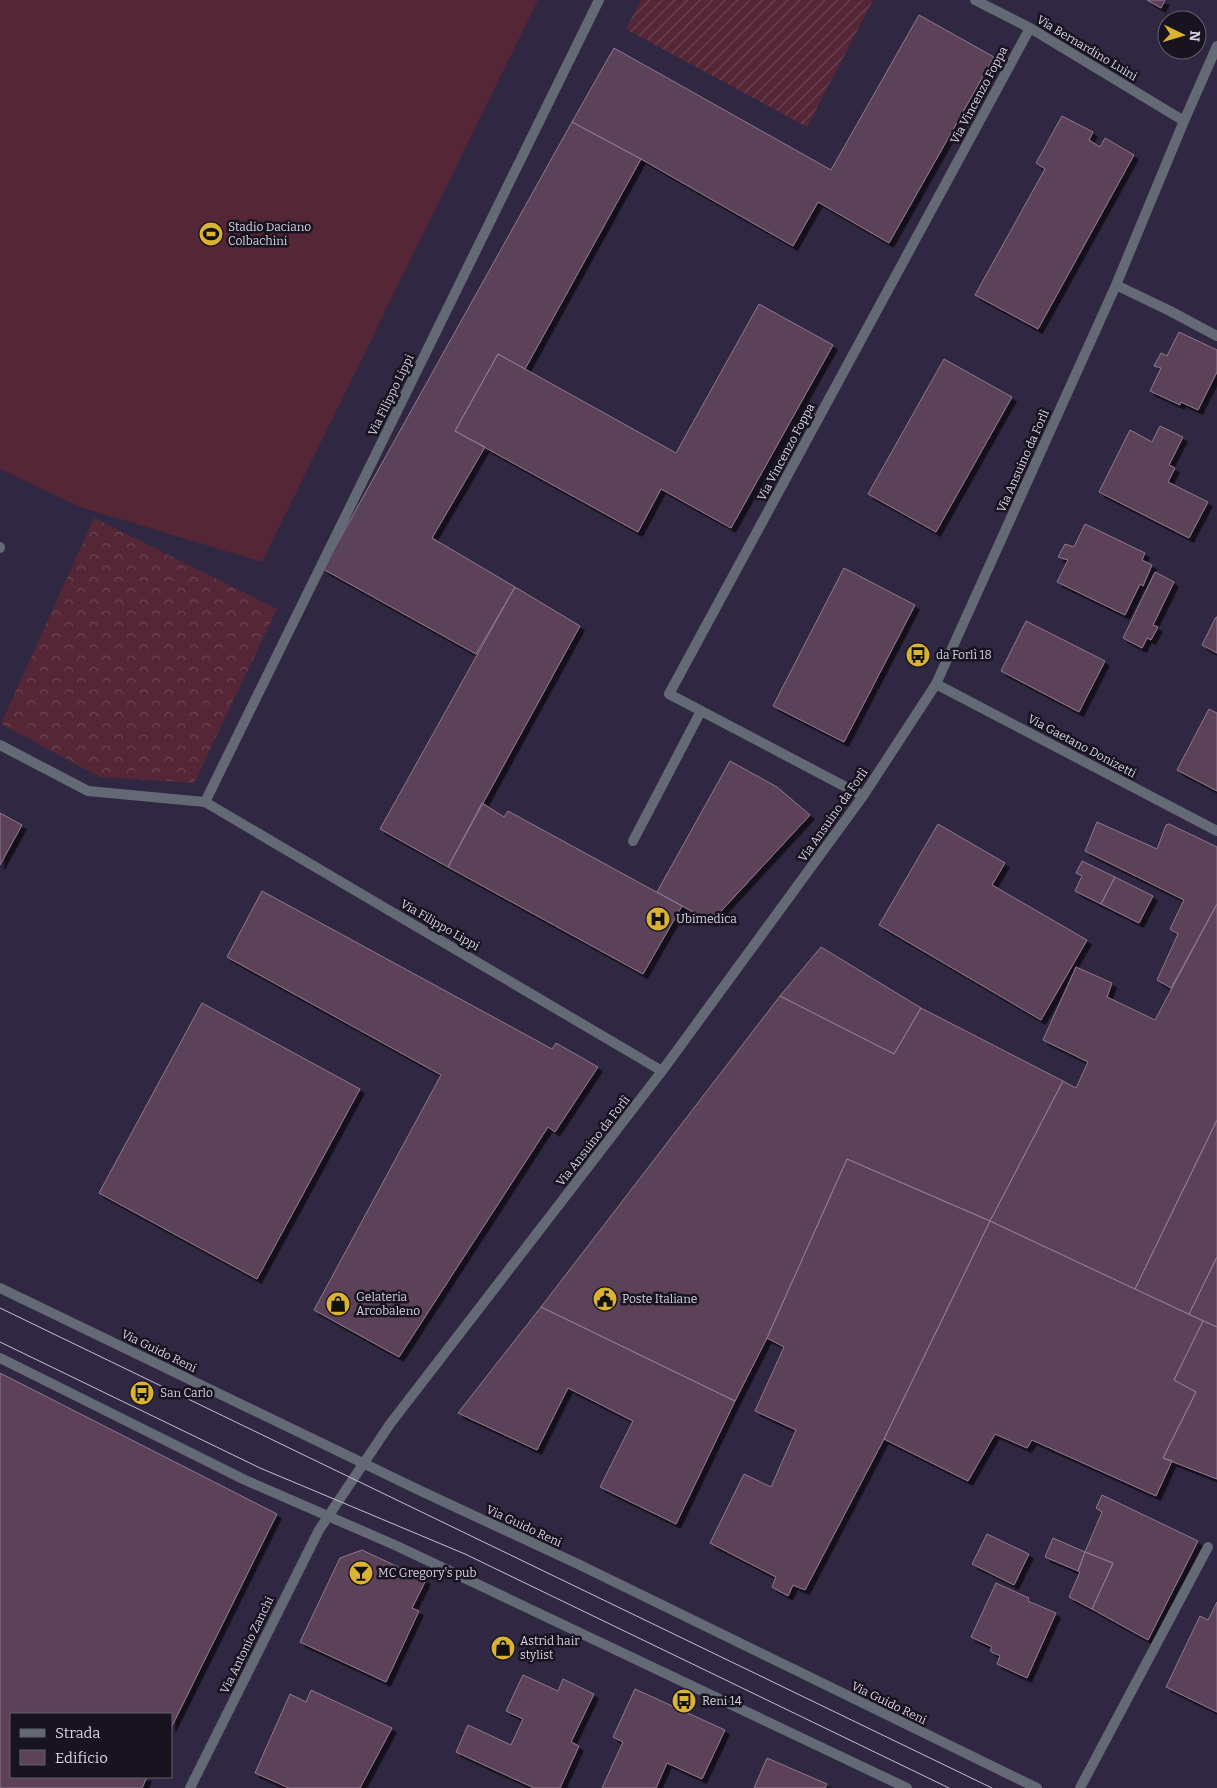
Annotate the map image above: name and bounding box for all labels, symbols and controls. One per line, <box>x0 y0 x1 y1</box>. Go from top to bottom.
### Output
north arrow <box>1157 10 1207 60</box>
street label: Via Bernardino Luini <box>1034 12 1140 84</box>
text: N <box>1185 30 1203 42</box>
street label: Via Vincenzo Foppa <box>947 44 1011 146</box>
place label: Stadio Daciano Colbachini <box>228 220 311 248</box>
sports icon: Stadio Daciano Colbachini <box>198 221 224 247</box>
street label: Via Filippo Lippi <box>365 352 417 438</box>
street label: Via Vincenzo Foppa <box>754 401 818 503</box>
street label: Via Ansuino da Forlì <box>994 407 1052 514</box>
bus stop icon: da Forlì 18 <box>905 642 931 668</box>
place label: da Forlì 18 <box>936 648 992 662</box>
street label: Via Gaetano Donizetti <box>1025 711 1139 781</box>
street label: Via Ansuino da Forlì <box>795 765 871 864</box>
street label: Via Filippo Lippi <box>398 897 482 953</box>
hospital icon: Ubimedica <box>645 906 671 932</box>
place label: Ubimedica <box>676 912 737 926</box>
street label: Via Ansuino da Forlì <box>553 1093 633 1189</box>
public building icon: Poste Italiane <box>592 1286 618 1312</box>
place label: Gelateria Arcobaleno <box>356 1290 420 1318</box>
shop icon: Gelateria Arcobaleno <box>325 1291 351 1317</box>
place label: Poste Italiane <box>622 1292 697 1306</box>
street label: Via Guido Reni <box>119 1327 199 1375</box>
bus stop icon: San Carlo <box>129 1380 155 1406</box>
place label: San Carlo <box>160 1386 213 1400</box>
street label: Via Guido Reni <box>484 1502 564 1550</box>
bar icon: MC Gregory's pub <box>348 1560 374 1586</box>
place label: MC Gregory's pub <box>378 1566 476 1580</box>
street label: Via Antonio Zanchi <box>217 1594 277 1696</box>
place label: Astrid hair stylist <box>520 1634 580 1662</box>
shop icon: Astrid hair stylist <box>490 1635 516 1661</box>
street label: Via Guido Reni <box>849 1679 929 1727</box>
bus stop icon: Reni 14 <box>671 1688 697 1714</box>
place label: Reni 14 <box>702 1694 742 1708</box>
legend <box>10 1713 172 1778</box>
text: Strada <box>55 1724 101 1742</box>
text: Edificio <box>55 1749 108 1767</box>

